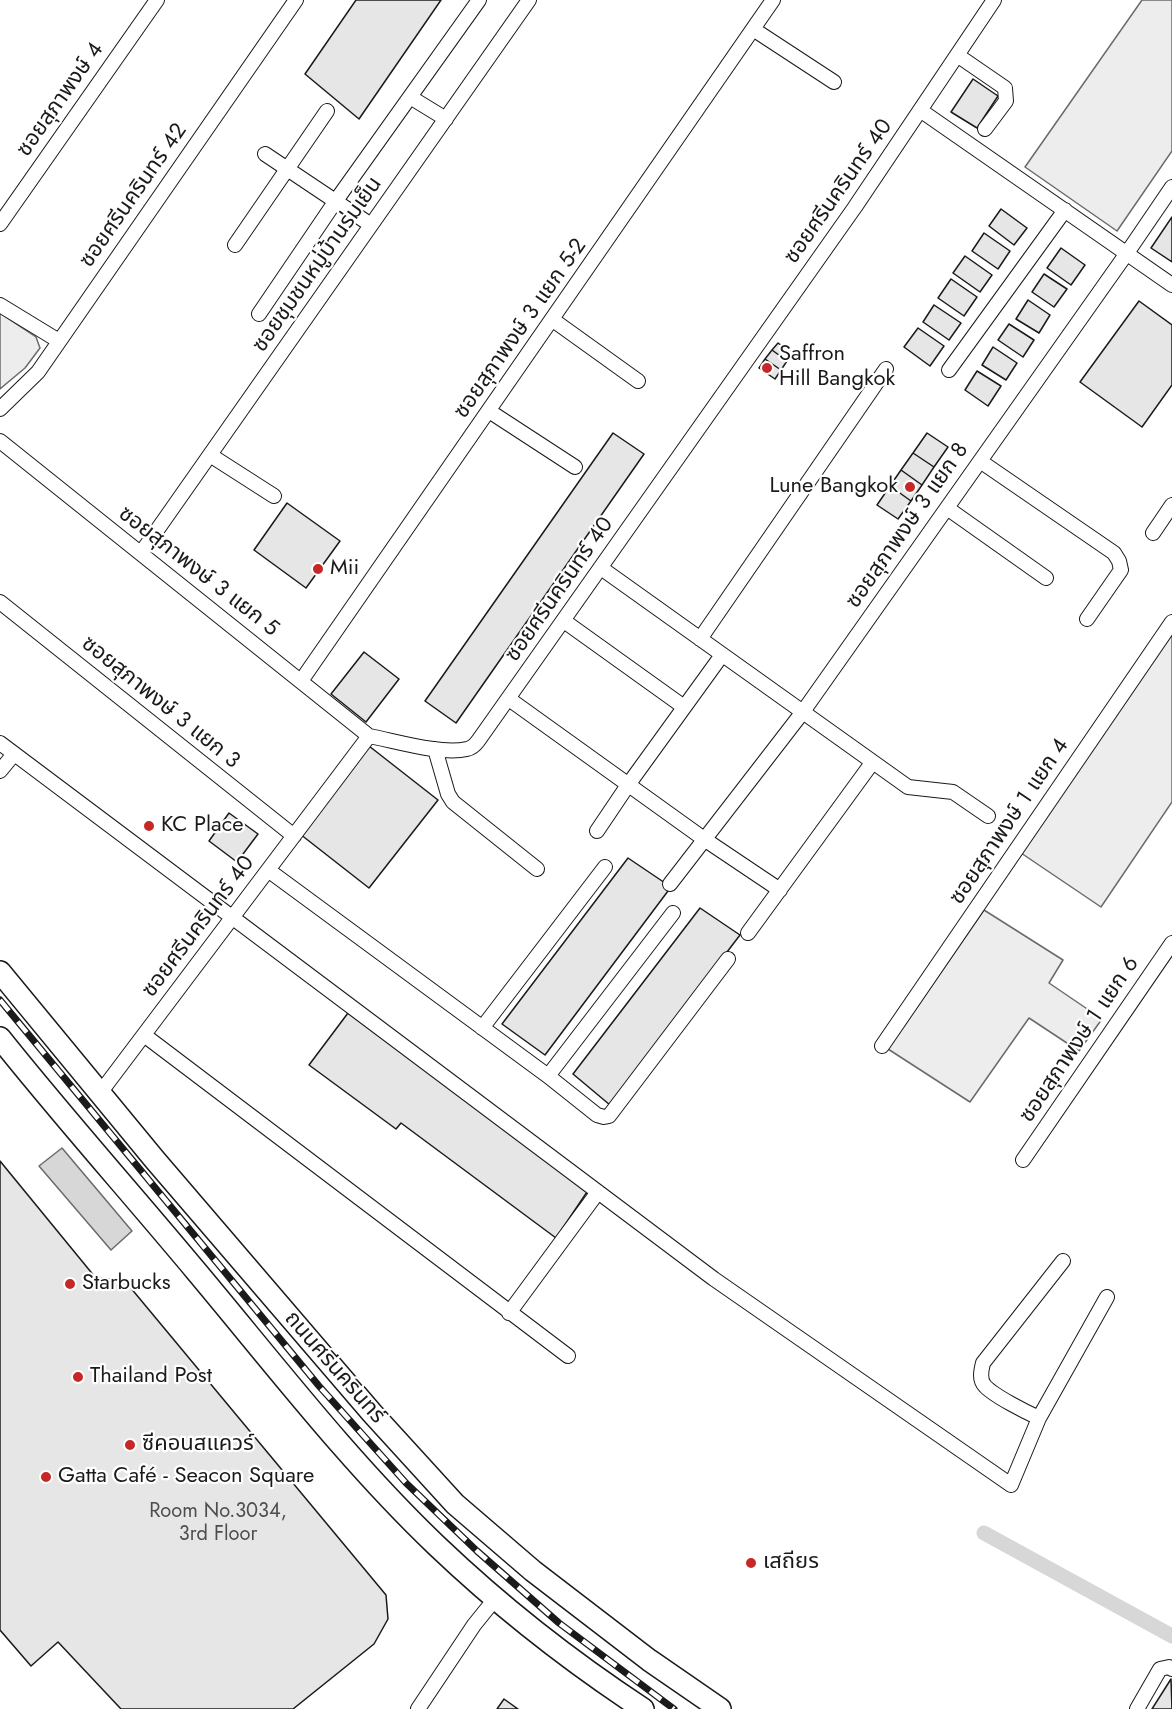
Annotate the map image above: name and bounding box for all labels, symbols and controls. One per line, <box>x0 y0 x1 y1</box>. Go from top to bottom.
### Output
street label: ซอยสุภาพงษ์ 4 <box>12 38 110 162</box>
street label: ซอยศรีนครินทร์ 40 <box>779 115 899 269</box>
street label: ซอยศรีนครินทร์ 42 <box>74 119 194 273</box>
street label: ซอยชุมชนหมู่บ้านร่มเย็น <box>248 172 388 358</box>
street label: ซอยสุภาพงษ์ 3 แยก 5-2 <box>449 234 593 424</box>
place label: Saffron Hill Bangkok <box>779 342 895 394</box>
marker: Saffron Hill Bangkok <box>760 361 774 375</box>
street label: ซอยสุภาพงษ์ 3 แยก 8 <box>841 438 975 614</box>
place label: Lune Bangkok <box>770 474 898 500</box>
marker: Lune Bangkok <box>903 480 917 494</box>
street label: ซอยสุภาพงษ์ 3 แยก 5 <box>113 501 283 643</box>
street label: ซอยศรีนครินทร์ 40 <box>500 513 620 667</box>
place label: Mii <box>330 556 359 582</box>
marker: Mii <box>311 562 325 576</box>
street label: ซอยสุภาพงษ์ 3 แยก 3 <box>76 631 244 775</box>
street label: ซอยสุภาพงษ์ 1 แยก 4 <box>945 734 1075 910</box>
place label: KC Place <box>161 813 244 839</box>
marker: KC Place <box>142 819 156 833</box>
street label: ซอยศรีนครินทร์ 40 <box>137 851 261 1003</box>
street label: ซอยสุภาพงษ์ 1 แยก 6 <box>1015 952 1145 1128</box>
place label: Starbucks <box>82 1271 171 1297</box>
marker: Starbucks <box>63 1277 77 1291</box>
street label: ถนนศรีนครินทร์ <box>278 1306 390 1430</box>
place label: Thailand Post <box>90 1364 212 1390</box>
marker: Thailand Post <box>71 1370 85 1384</box>
place label: ซีคอนสแควร์ <box>142 1432 254 1458</box>
marker: ซีคอนสแควร์ <box>123 1438 137 1452</box>
place label: Gatta Café - Seacon Square <box>58 1464 314 1490</box>
marker: Gatta Café - Seacon Square <box>39 1470 53 1484</box>
house number: Room No.3034, 3rd Floor <box>149 1500 287 1547</box>
place label: เสถียร <box>763 1550 819 1576</box>
marker: เสถียร <box>744 1556 758 1570</box>

